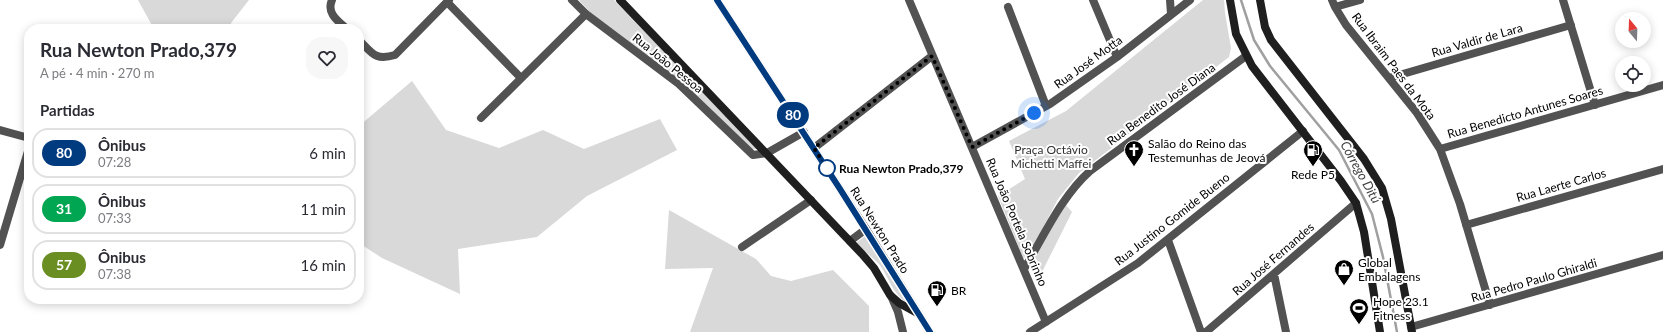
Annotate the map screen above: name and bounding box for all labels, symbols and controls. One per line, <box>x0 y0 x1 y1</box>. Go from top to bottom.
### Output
street label: Rua Ibraim Paes da Mota <box>1349 9 1439 123</box>
north arrow <box>1615 12 1651 48</box>
map controls <box>1615 12 1651 92</box>
street label: Rua Valdir de Lara <box>1430 20 1524 60</box>
street label: Rua João Pessoa <box>630 30 706 96</box>
street label: Rua José Motta <box>1051 32 1125 92</box>
button: heart <box>306 37 348 79</box>
text: Rua Newton Prado,379 <box>40 38 237 61</box>
button: locate <box>1615 56 1651 92</box>
street label: Rua Benedito José Diana <box>1104 60 1218 148</box>
text: A pé · 4 min · 270 m <box>40 65 155 81</box>
street label: Rua Benedicto Antunes Soares <box>1446 83 1604 141</box>
text: Partidas <box>40 101 95 119</box>
line badge: 80 <box>775 102 811 128</box>
your location <box>1024 103 1044 123</box>
text: 80 <box>785 106 801 123</box>
text: Ônibus <box>98 136 146 154</box>
place label: Salão do Reino das Testemunhas de Jeová <box>1148 136 1266 165</box>
water label: Córrego Ditú <box>1337 138 1385 206</box>
church icon: Salão do Reino das Testemunhas de Jeová <box>1123 139 1145 167</box>
fuel station icon: Rede P5 <box>1302 139 1324 167</box>
park label: Praça Octávio Michetti Maffei <box>1011 142 1091 171</box>
text: 80 <box>56 144 72 161</box>
text: 6 min <box>309 144 346 162</box>
text: 07:28 <box>98 154 131 170</box>
street label: Rua João Portela Sobrinho <box>983 155 1051 289</box>
marker: Rua Newton Prado,379 <box>818 159 836 177</box>
place label: Rua Newton Prado,379 <box>839 161 964 176</box>
street label: Rua Laerte Carlos <box>1514 165 1608 205</box>
place label: Rede P5 <box>1291 167 1335 182</box>
street label: Rua Justino Gomide Bueno <box>1111 169 1233 269</box>
street label: Rua Newton Prado <box>847 184 913 276</box>
text: Ônibus <box>98 192 146 210</box>
text: 31 <box>56 200 72 217</box>
text: 11 min <box>300 200 346 218</box>
text: 07:33 <box>98 210 131 226</box>
street label: Rua José Fernandes <box>1229 219 1317 299</box>
text: Ônibus <box>98 248 146 266</box>
place label: Global Embalagens <box>1358 255 1421 284</box>
street label: Rua Pedro Paulo Ghiraldi <box>1469 255 1599 305</box>
text: 57 <box>56 256 72 273</box>
text: 16 min <box>300 256 346 274</box>
shop icon: Global Embalagens <box>1333 258 1355 286</box>
text: 07:38 <box>98 266 131 282</box>
fuel station icon: BR <box>926 279 948 307</box>
place label: BR <box>951 283 967 298</box>
place label: Hope 23.1 Fitness <box>1373 294 1429 323</box>
sports icon: Hope 23.1 Fitness <box>1348 297 1370 325</box>

